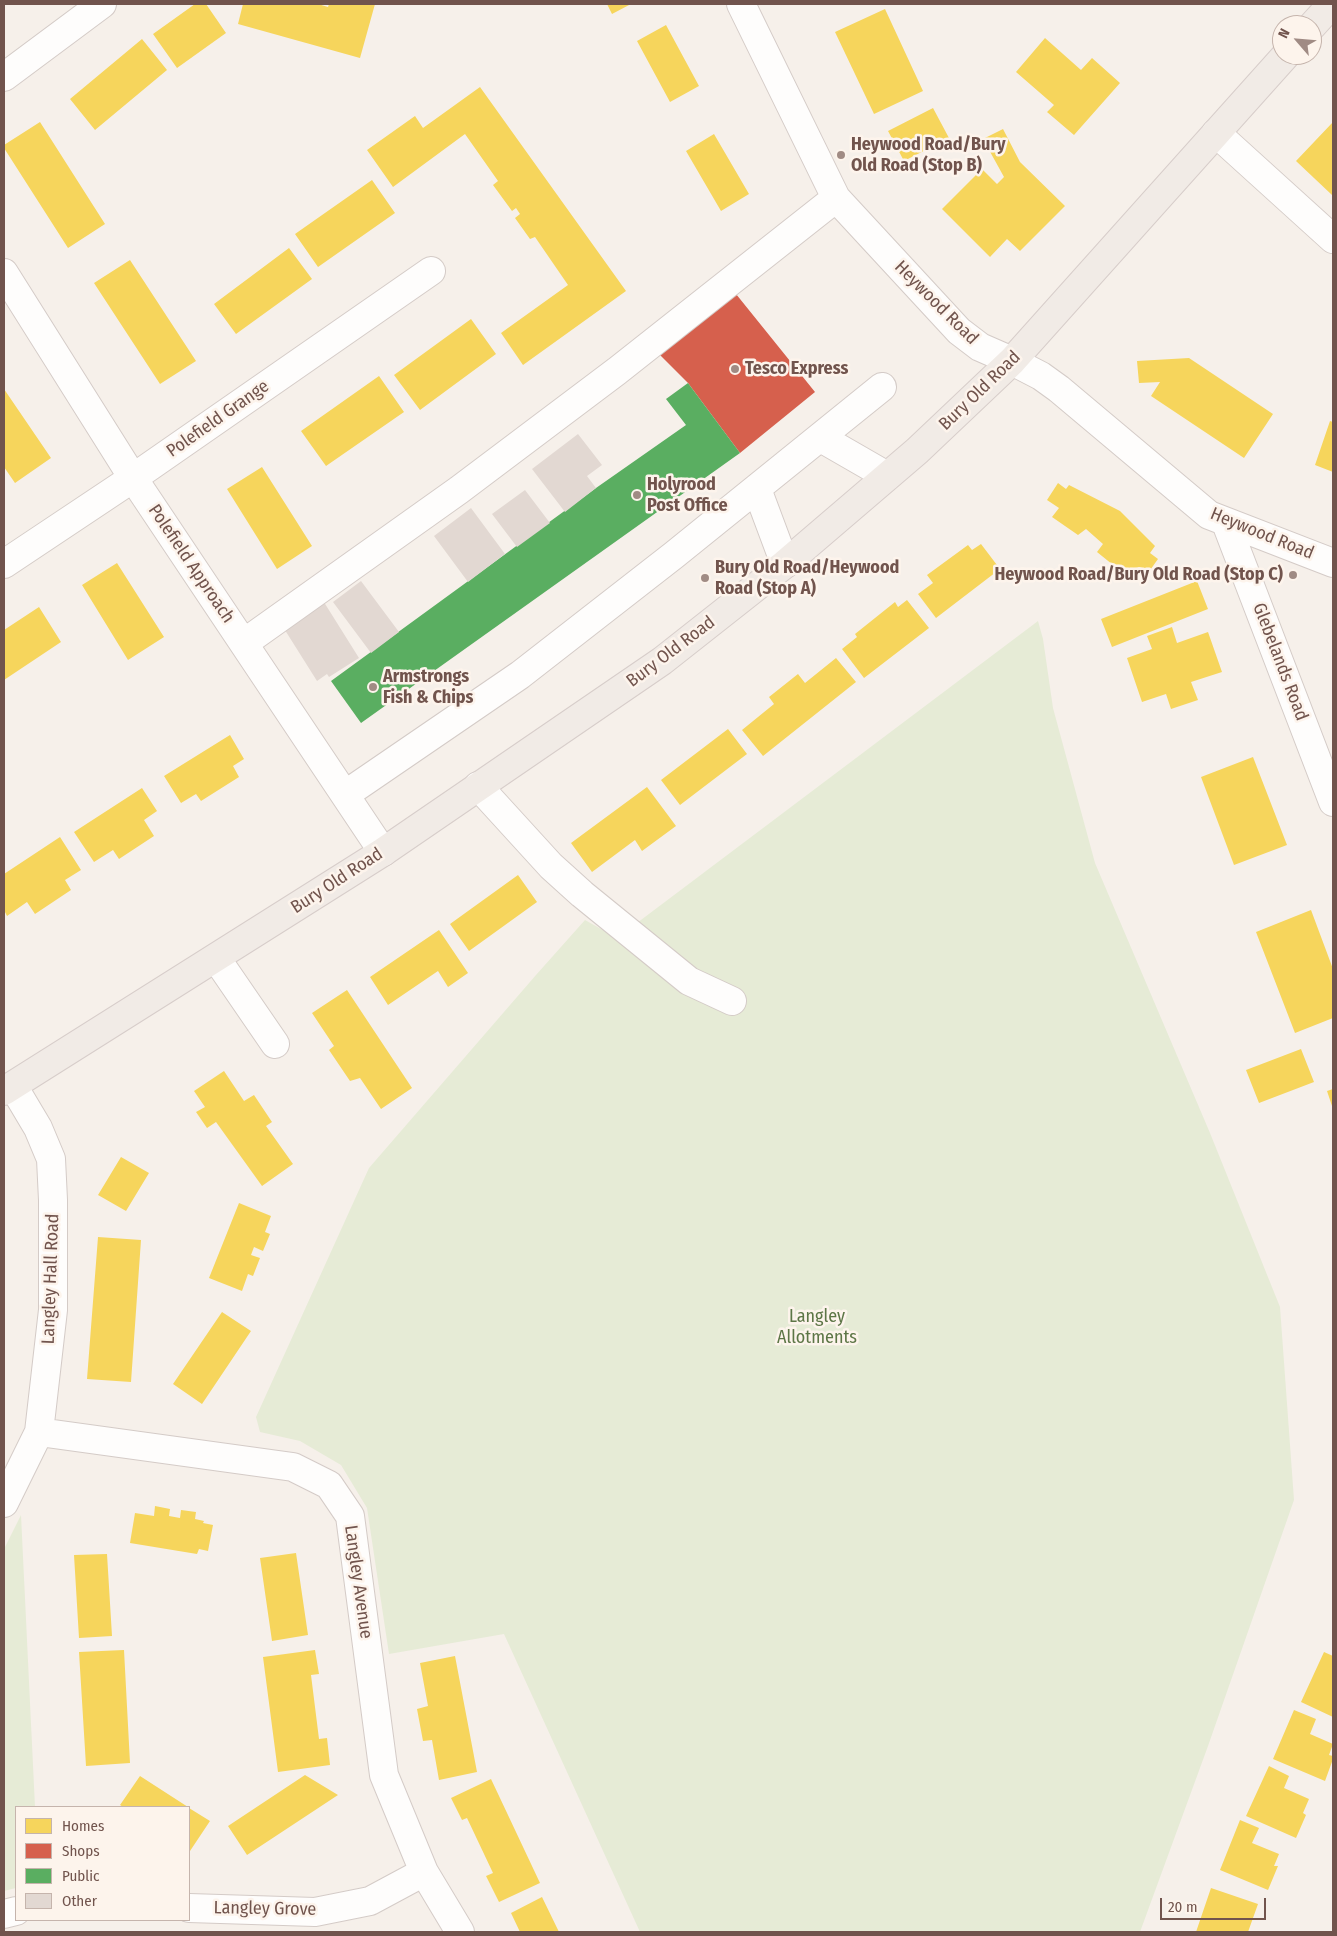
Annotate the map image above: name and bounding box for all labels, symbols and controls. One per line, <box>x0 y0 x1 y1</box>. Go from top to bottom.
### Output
north arrow <box>1272 15 1322 65</box>
text: N <box>1275 26 1294 41</box>
place label: Heywood Road/Bury Old Road (Stop B) <box>851 134 1006 176</box>
marker: Heywood Road/Bury Old Road (Stop B) <box>835 149 847 161</box>
street label: Heywood Road <box>890 257 982 349</box>
street label: Bury Old Road <box>935 347 1025 435</box>
place label: Tesco Express <box>745 358 848 380</box>
marker: Tesco Express <box>729 363 741 375</box>
street label: Polefield Grange <box>163 376 273 462</box>
place label: Holyrood Post Office <box>647 474 728 516</box>
marker: Holyrood Post Office <box>631 489 643 501</box>
street label: Polefield Approach <box>143 501 239 627</box>
street label: Heywood Road <box>1207 503 1317 565</box>
place label: Bury Old Road/Heywood Road (Stop A) <box>715 557 899 600</box>
place label: Heywood Road/Bury Old Road (Stop C) <box>994 564 1283 586</box>
marker: Heywood Road/Bury Old Road (Stop C) <box>1287 569 1299 581</box>
marker: Bury Old Road/Heywood Road (Stop A) <box>699 572 711 584</box>
street label: Glebelands Road <box>1248 600 1312 724</box>
street label: Bury Old Road <box>623 612 719 692</box>
place label: Armstrongs Fish & Chips <box>383 666 473 709</box>
marker: Armstrongs Fish & Chips <box>367 681 379 693</box>
street label: Bury Old Road <box>287 843 387 919</box>
street label: Langley Hall Road <box>38 1213 64 1345</box>
park label: Langley Allotments <box>777 1306 857 1348</box>
street label: Langley Avenue <box>339 1524 377 1640</box>
legend <box>15 1806 190 1921</box>
text: Homes <box>62 1817 104 1835</box>
text: Shops <box>62 1842 100 1860</box>
text: Public <box>62 1867 99 1885</box>
scale bar <box>1162 1888 1268 1920</box>
text: Other <box>62 1892 97 1910</box>
street label: Langley Grove <box>213 1897 317 1921</box>
text: 20 m <box>1168 1898 1198 1916</box>

